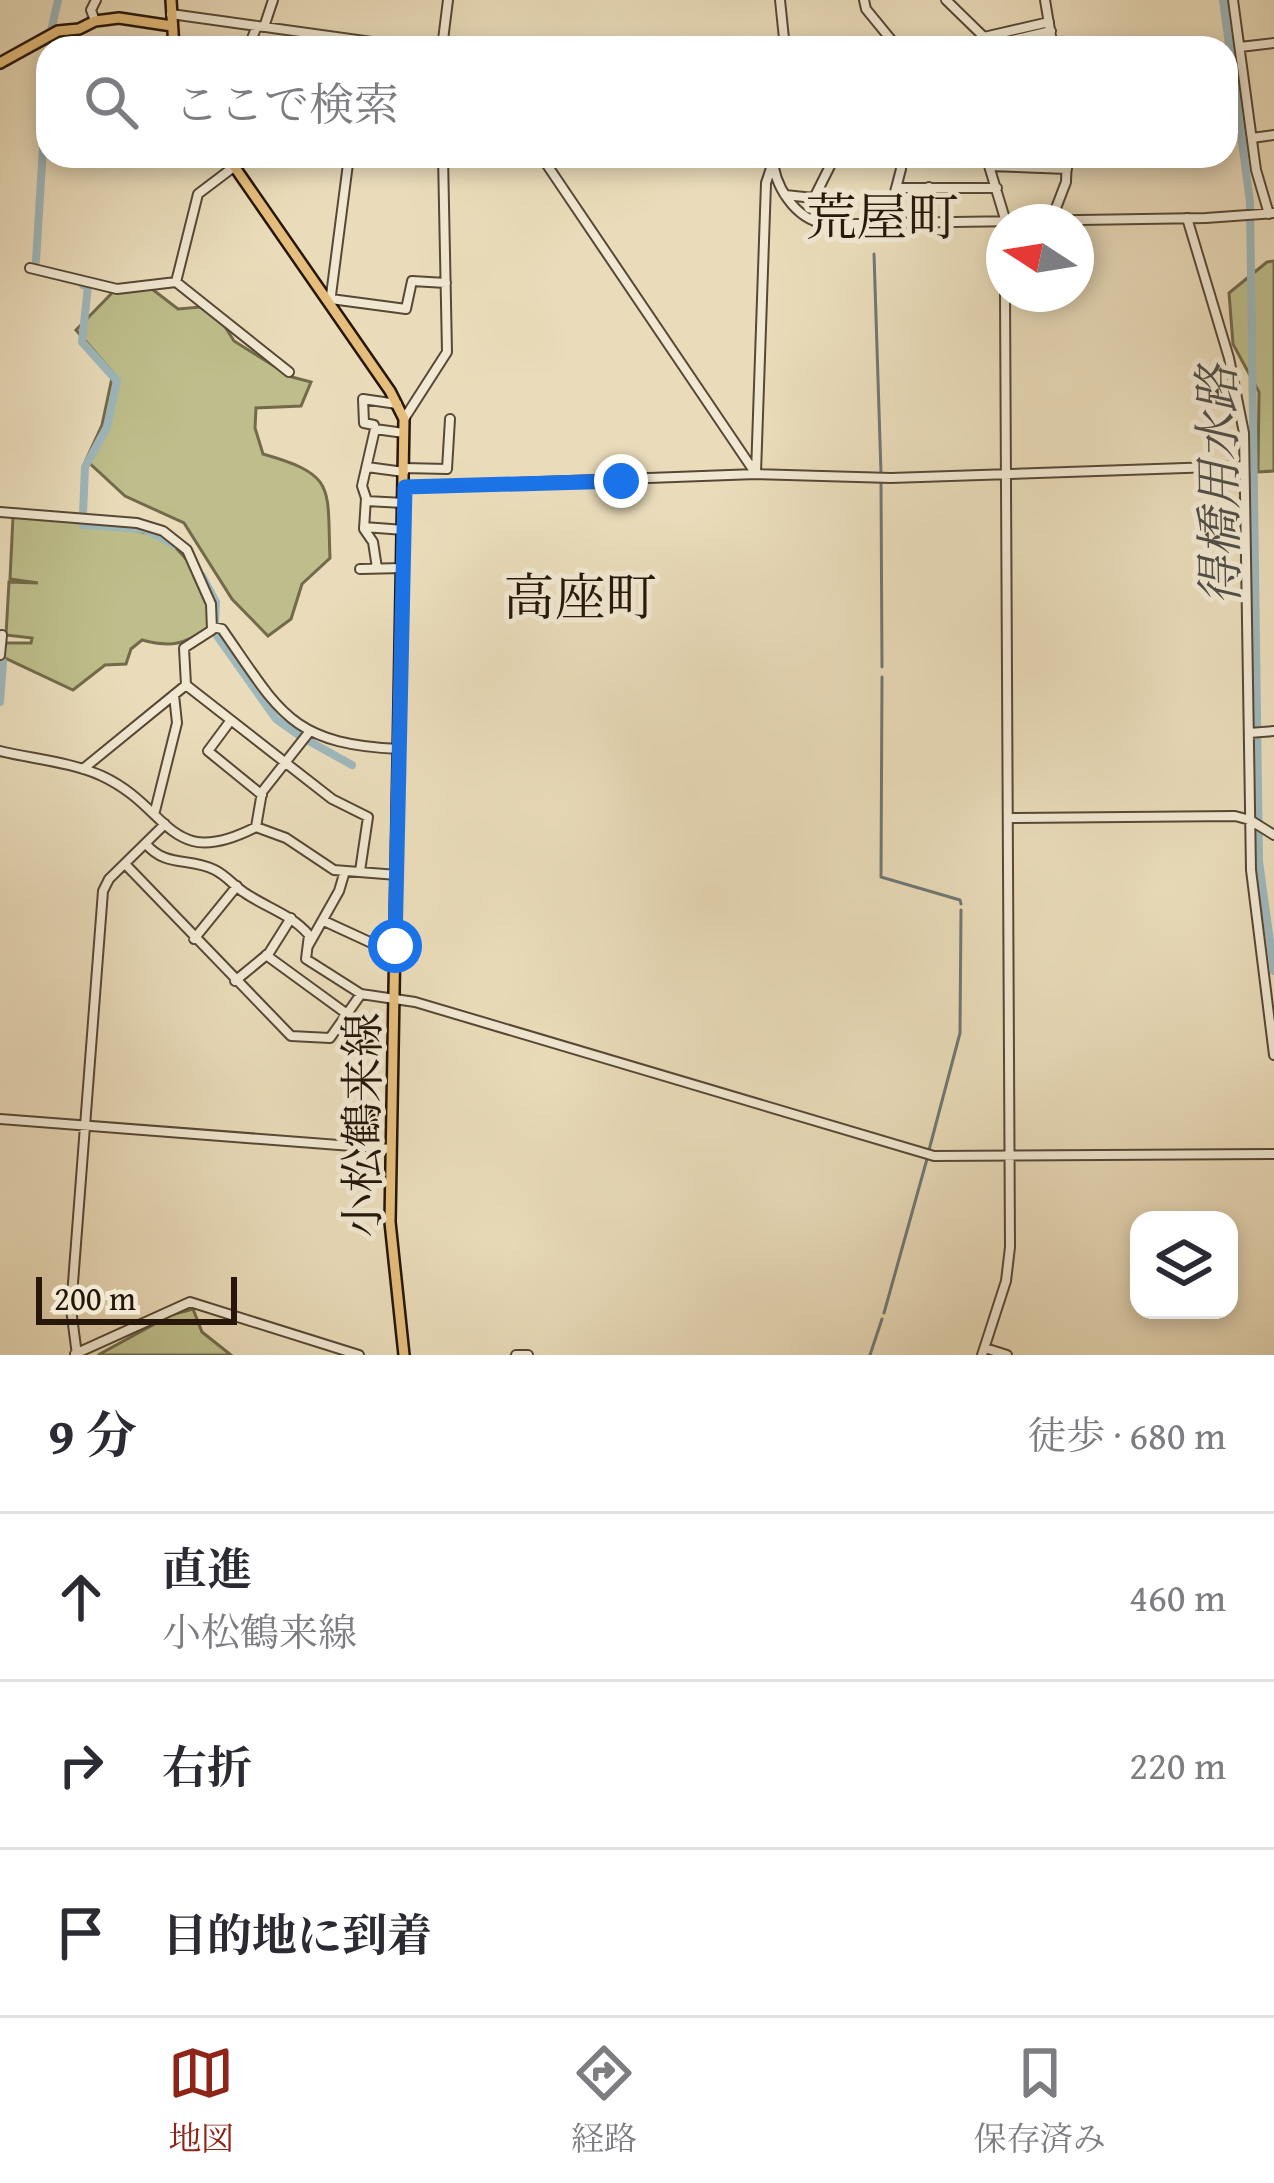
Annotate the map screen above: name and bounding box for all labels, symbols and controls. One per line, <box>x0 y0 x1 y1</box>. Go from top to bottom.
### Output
search box <box>36 36 1238 168</box>
icon: search <box>78 69 144 135</box>
text: ここで検索 <box>174 71 399 136</box>
district label: 荒屋町 <box>805 179 959 254</box>
north arrow <box>986 204 1094 312</box>
water label: 得橋用水路 <box>1180 361 1256 606</box>
route end <box>594 454 648 508</box>
district label: 高座町 <box>503 559 657 634</box>
route start <box>368 919 422 973</box>
street label: 小松鶴来線 <box>329 1012 394 1238</box>
map controls <box>1130 1211 1238 1319</box>
button: layers <box>1130 1211 1238 1319</box>
scale bar <box>36 1271 237 1324</box>
text: 200 m <box>54 1274 136 1322</box>
text: 9 分 <box>48 1397 137 1472</box>
text: 徒歩 · 680 m <box>1028 1406 1226 1463</box>
text: 直進 <box>162 1536 252 1601</box>
icon: ahead <box>48 1564 114 1630</box>
text: 460 m <box>1129 1568 1226 1625</box>
text: 小松鶴来線 <box>162 1603 357 1660</box>
icon: right <box>48 1732 114 1798</box>
text: 右折 <box>162 1734 252 1799</box>
text: 220 m <box>1129 1736 1226 1793</box>
icon: arrive <box>48 1900 114 1966</box>
text: 目的地に到着 <box>162 1902 432 1967</box>
tab: 地図 <box>168 2040 234 2162</box>
tab: 経路 <box>571 2040 637 2162</box>
tab: 保存済み <box>974 2040 1106 2162</box>

